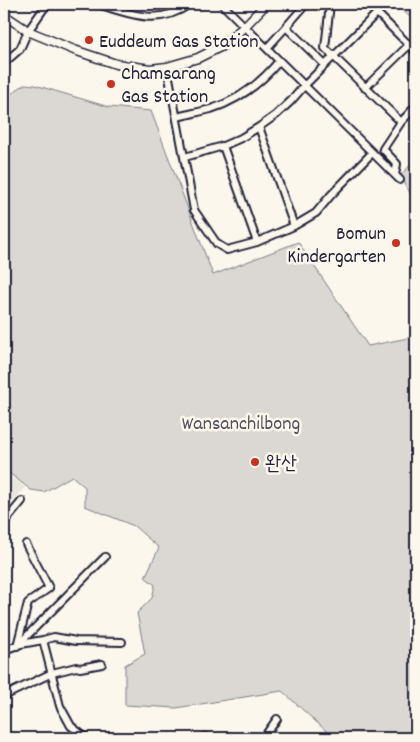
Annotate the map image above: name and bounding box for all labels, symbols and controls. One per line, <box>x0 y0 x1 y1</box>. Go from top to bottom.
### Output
place label: Euddeum Gas Station <box>99 29 258 57</box>
marker: Euddeum Gas Station <box>83 34 95 46</box>
place label: Chamsarang Gas Station <box>121 61 216 112</box>
marker: Chamsarang Gas Station <box>105 78 117 90</box>
place label: Bomun Kindergarten <box>287 221 386 272</box>
marker: Bomun Kindergarten <box>390 237 402 249</box>
park label: Wansanchilbong <box>182 411 300 439</box>
place label: 완산 <box>265 451 297 479</box>
marker: 완산 <box>249 456 261 468</box>

